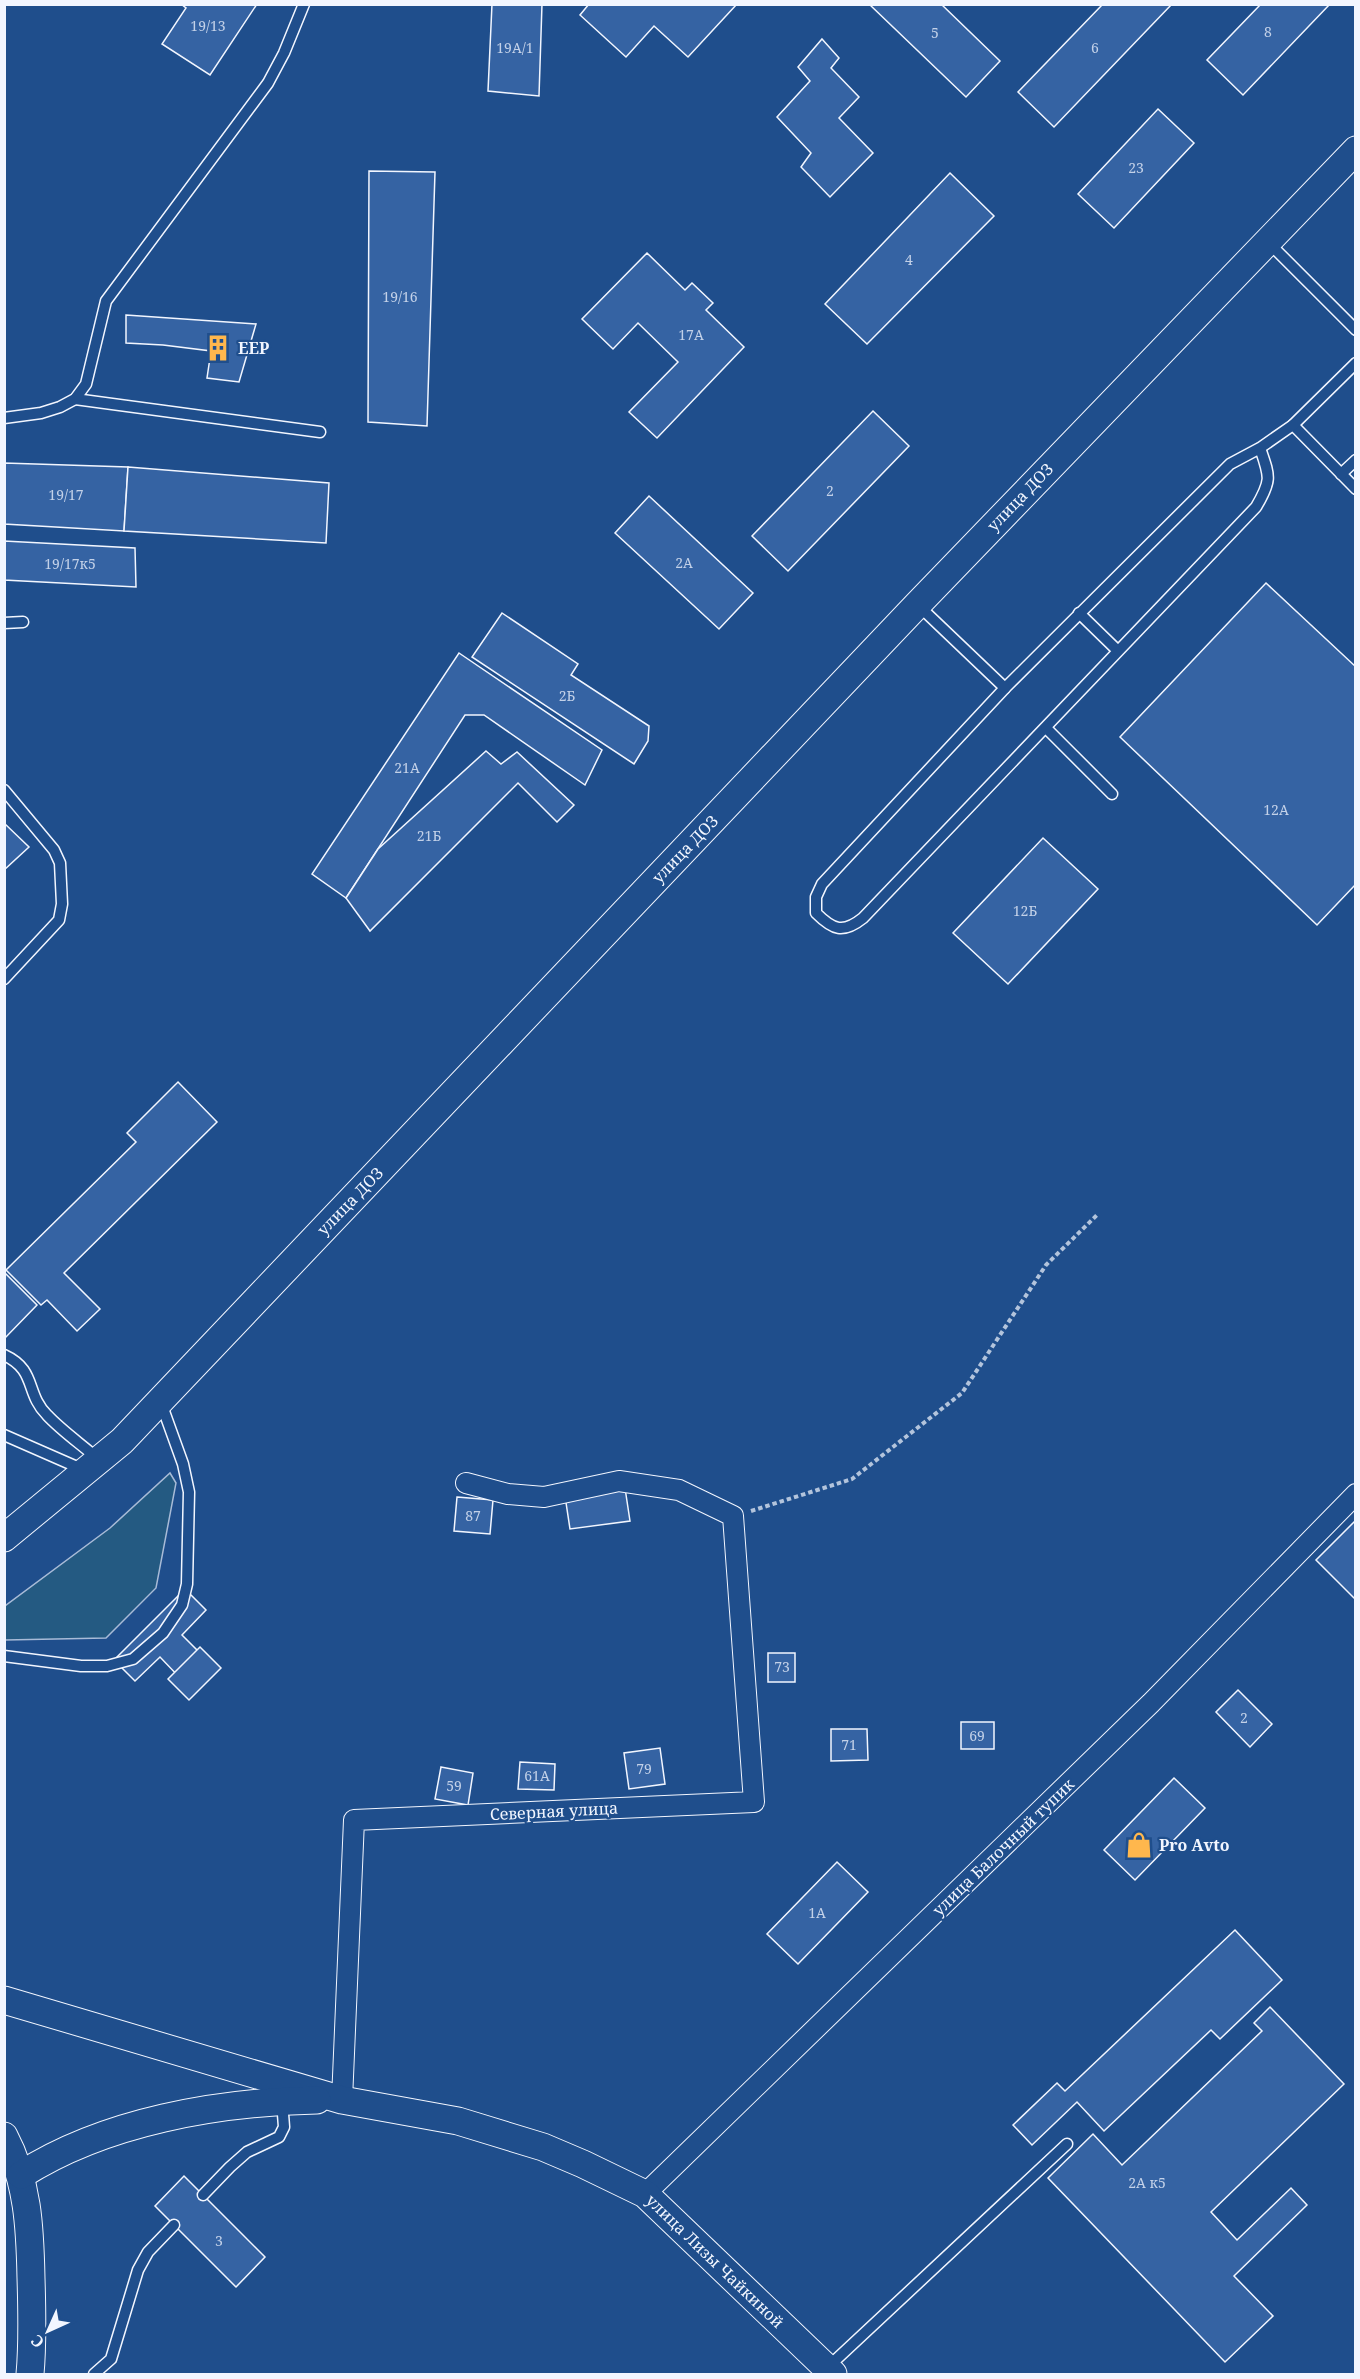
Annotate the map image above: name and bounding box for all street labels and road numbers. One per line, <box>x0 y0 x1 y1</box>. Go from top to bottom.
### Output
street label: улица ДОЗ <box>982 458 1058 536</box>
street label: улица ДОЗ <box>647 810 723 888</box>
street label: улица ДОЗ <box>312 1162 388 1240</box>
street label: улица Балочный тупик <box>927 1773 1079 1921</box>
street label: Северная улица <box>489 1797 619 1825</box>
street label: улица Лизы Чайкиной <box>641 2189 789 2333</box>

